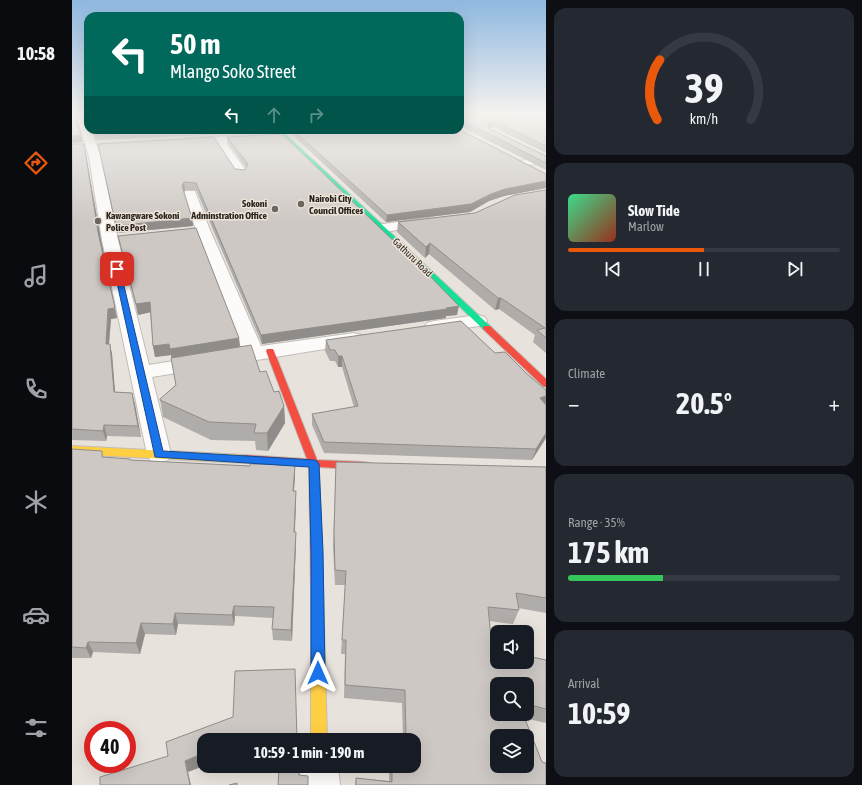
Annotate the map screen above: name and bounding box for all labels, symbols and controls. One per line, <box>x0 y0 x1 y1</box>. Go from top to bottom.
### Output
icon: left <box>104 28 156 80</box>
text: 50 m <box>170 28 220 60</box>
text: 10:58 <box>17 43 55 64</box>
text: Mlango Soko Street <box>170 61 296 82</box>
text: 39 <box>684 64 724 112</box>
icon: left <box>221 104 243 126</box>
icon: ahead <box>263 104 285 126</box>
icon: right <box>305 104 327 126</box>
text: km/h <box>690 110 718 126</box>
icon: directions <box>22 149 50 177</box>
place label: Nairobi City Council Offices <box>309 193 364 216</box>
place label: Sokoni Adminstration Office <box>190 198 267 221</box>
marker: Nairobi City Council Offices <box>296 199 306 209</box>
text: Slow Tide <box>628 202 680 219</box>
marker: Sokoni Adminstration Office <box>270 204 280 214</box>
place label: Kawangware Sokoni Police Post <box>106 210 179 233</box>
marker: Kawangware Sokoni Police Post <box>93 216 103 226</box>
text: Marlow <box>628 219 664 234</box>
street label: Gathuru Road <box>391 236 435 279</box>
pin <box>100 252 134 286</box>
icon: arrive <box>106 258 128 280</box>
icon: previous <box>602 258 624 280</box>
icon: pause <box>693 258 715 280</box>
icon: next <box>784 258 806 280</box>
icon: music <box>22 262 50 290</box>
text: Climate <box>568 366 605 381</box>
icon: phone <box>22 375 50 403</box>
text: 20.5° <box>676 386 732 420</box>
text: − <box>568 390 579 416</box>
text: + <box>829 390 840 416</box>
icon: climate <box>22 488 50 516</box>
text: Range · 35% <box>568 515 625 530</box>
text: 175 km <box>568 535 649 569</box>
icon: car <box>22 601 50 629</box>
map controls <box>490 625 534 773</box>
button: sound <box>490 625 534 669</box>
position arrow <box>297 652 339 694</box>
text: Arrival <box>568 676 600 691</box>
button: search <box>490 677 534 721</box>
text: 10:59 <box>568 696 630 730</box>
icon: filters <box>22 714 50 742</box>
speed limit sign: 40 <box>84 721 136 773</box>
button: layers <box>490 729 534 773</box>
text: 10:59 · 1 min · 190 m <box>254 744 364 761</box>

